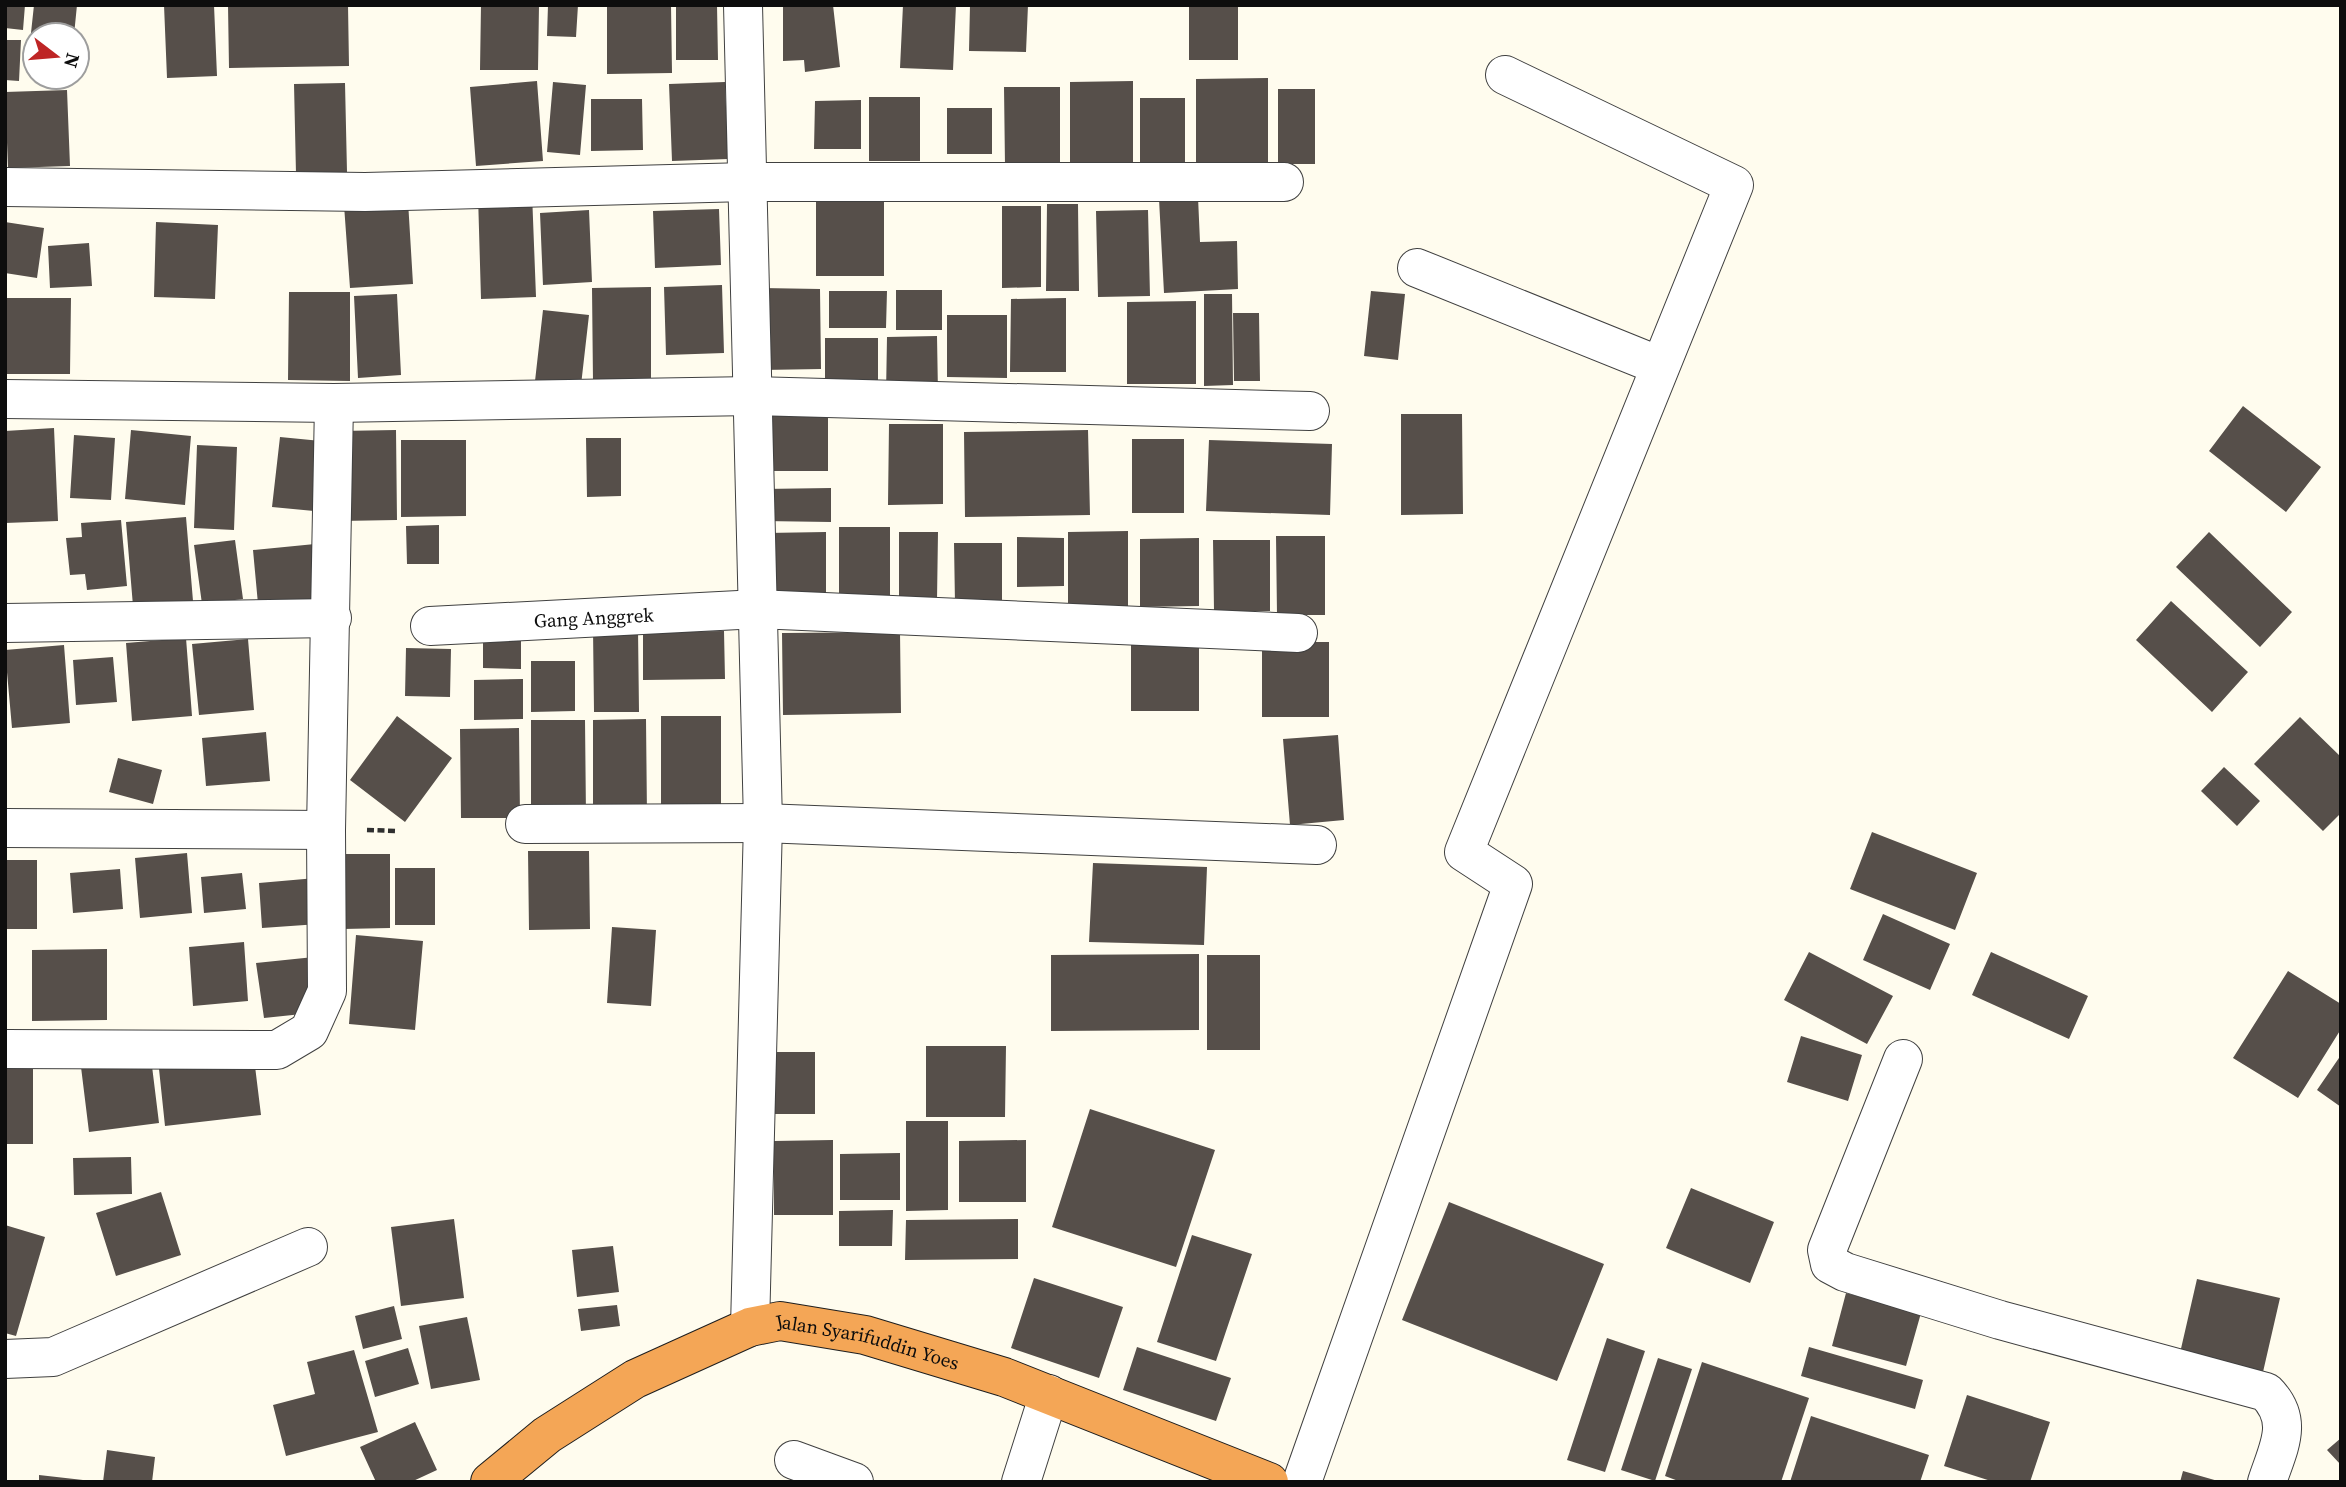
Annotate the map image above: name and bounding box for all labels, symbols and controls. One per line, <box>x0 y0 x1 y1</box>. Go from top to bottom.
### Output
north arrow <box>21 21 91 91</box>
text: N <box>58 50 87 71</box>
street label: Gang Anggrek <box>533 601 655 634</box>
street label: Jalan Syarifuddin Yoes <box>772 1308 963 1376</box>

